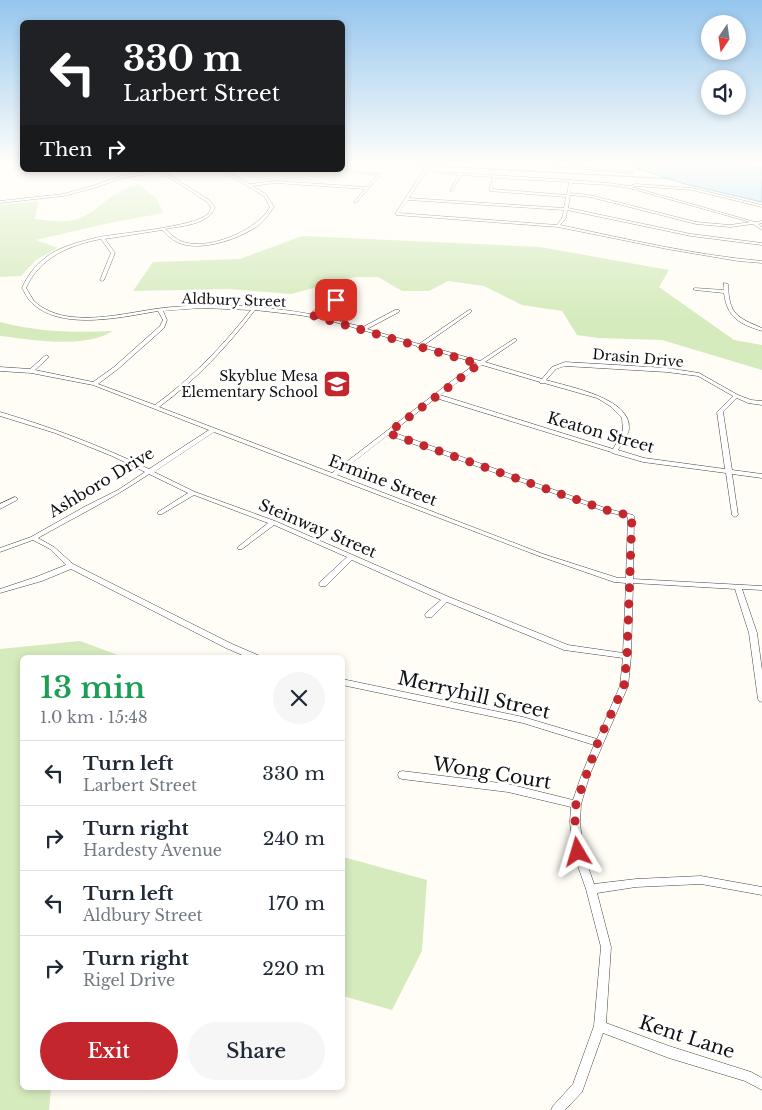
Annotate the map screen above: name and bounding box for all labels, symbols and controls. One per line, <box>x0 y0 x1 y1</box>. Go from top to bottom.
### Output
north arrow <box>701 15 746 60</box>
map controls <box>701 15 746 115</box>
text: 330 m <box>123 37 242 80</box>
icon: left <box>40 40 105 105</box>
button: sound <box>701 70 746 115</box>
text: Larbert Street <box>123 80 280 107</box>
icon: right <box>102 135 130 163</box>
text: Then <box>40 138 92 161</box>
pin <box>315 279 357 321</box>
icon: arrive <box>322 286 350 314</box>
street label: Aldbury Street <box>180 289 287 311</box>
street label: Drasin Drive <box>592 345 684 371</box>
place label: Skyblue Mesa Elementary School <box>181 367 318 401</box>
school or university icon: Skyblue Mesa Elementary School <box>322 369 352 399</box>
street label: Keaton Street <box>545 407 657 457</box>
street label: Ashboro Drive <box>44 443 157 522</box>
street label: Ermine Street <box>326 450 440 510</box>
street label: Steinway Street <box>256 494 380 562</box>
street label: Merryhill Street <box>396 666 553 724</box>
text: 13 min <box>40 669 145 706</box>
button: close <box>273 672 325 724</box>
text: 1.0 km · 15:48 <box>40 707 148 727</box>
text: Turn left <box>83 752 174 775</box>
street label: Wong Court <box>430 752 554 794</box>
icon: left <box>40 759 68 787</box>
text: 330 m <box>262 762 325 785</box>
text: Larbert Street <box>83 775 197 795</box>
text: Turn right <box>83 817 189 840</box>
icon: right <box>40 824 68 852</box>
position arrow <box>551 825 603 877</box>
text: 240 m <box>263 827 325 850</box>
text: Hardesty Avenue <box>83 840 222 860</box>
text: Turn left <box>83 882 174 905</box>
icon: left <box>40 889 68 917</box>
text: 170 m <box>268 892 325 915</box>
text: Aldbury Street <box>83 905 203 925</box>
text: Turn right <box>83 947 189 970</box>
icon: right <box>40 954 68 982</box>
text: 220 m <box>262 957 325 980</box>
text: Rigel Drive <box>83 970 175 990</box>
street label: Kent Lane <box>636 1011 738 1063</box>
button: Exit <box>40 1022 178 1080</box>
button: Share <box>188 1022 325 1080</box>

